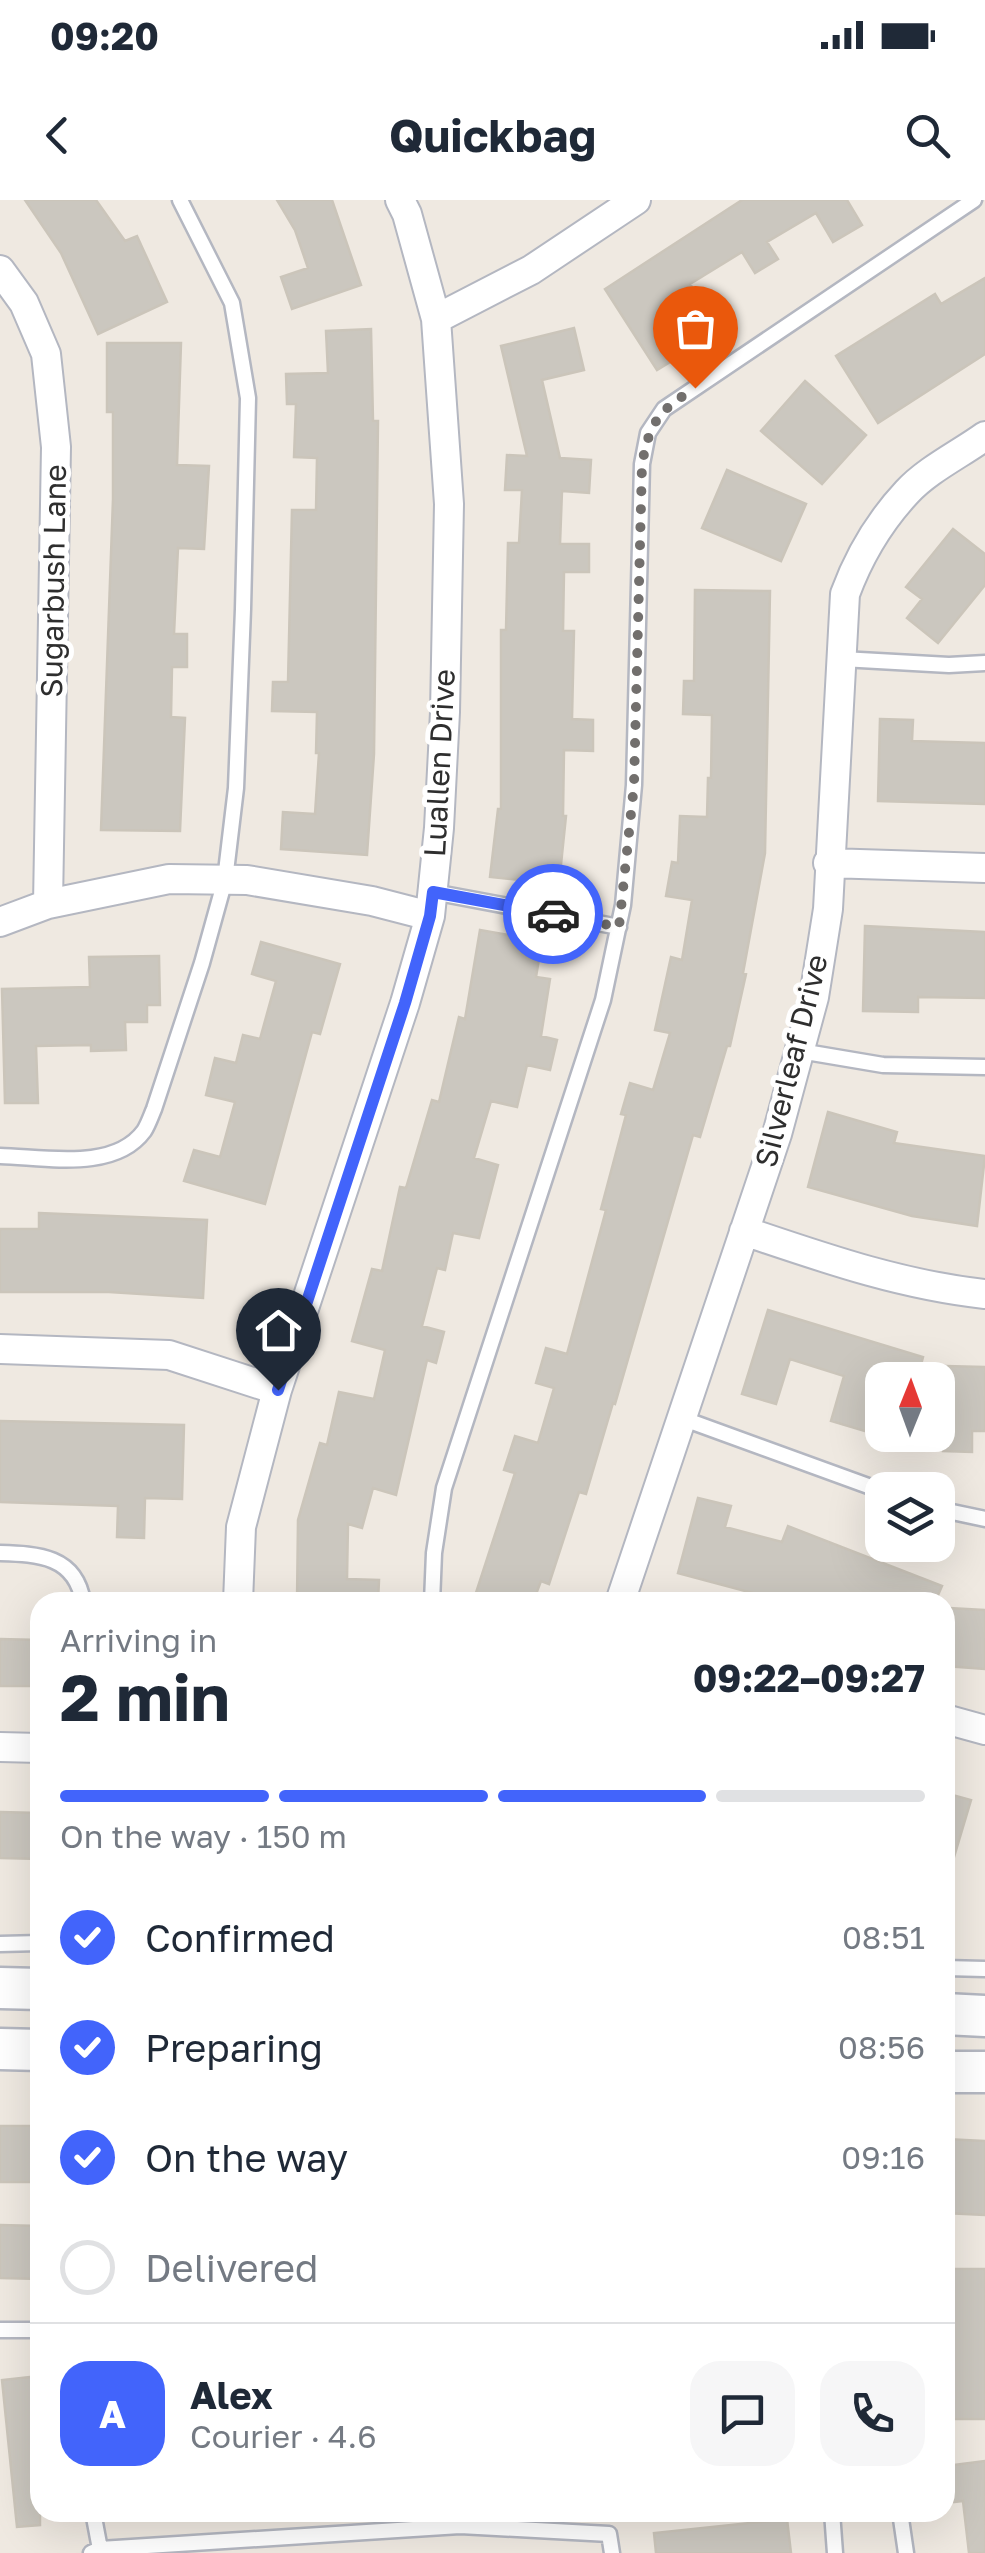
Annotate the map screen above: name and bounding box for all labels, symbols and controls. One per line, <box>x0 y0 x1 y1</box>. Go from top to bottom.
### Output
text: 09:20 <box>50 13 159 58</box>
icon: back <box>30 108 85 163</box>
text: Quickbag <box>389 108 596 162</box>
icon: search <box>900 108 955 163</box>
pin <box>653 286 738 389</box>
icon: bag <box>668 301 723 356</box>
street label: Sugarbush Lane <box>33 464 73 698</box>
street label: Luallen Drive <box>416 668 462 858</box>
courier <box>503 864 603 964</box>
icon: car <box>526 887 581 942</box>
street label: Silverleaf Drive <box>747 951 835 1171</box>
pin <box>236 1288 321 1391</box>
icon: home <box>251 1303 306 1358</box>
north arrow <box>865 1362 955 1452</box>
map controls <box>865 1362 955 1562</box>
button: layers <box>865 1472 955 1562</box>
text: Arriving in <box>60 1621 217 1659</box>
text: 09:22–09:27 <box>693 1655 925 1700</box>
text: 2 min <box>60 1657 230 1735</box>
text: On the way · 150 m <box>60 1817 347 1855</box>
icon: check <box>60 1910 115 1965</box>
text: Confirmed <box>145 1915 335 1960</box>
text: 08:51 <box>842 1918 925 1956</box>
icon: check <box>60 2020 115 2075</box>
text: Preparing <box>145 2025 323 2070</box>
text: 08:56 <box>838 2028 925 2066</box>
icon: check <box>60 2130 115 2185</box>
text: On the way <box>145 2135 348 2180</box>
text: 09:16 <box>841 2138 925 2176</box>
text: Delivered <box>145 2245 318 2290</box>
button: chat <box>690 2361 795 2466</box>
button: phone <box>820 2361 925 2466</box>
text: Alex <box>190 2372 273 2417</box>
text: A <box>99 2391 126 2436</box>
text: Courier · 4.6 <box>190 2417 377 2455</box>

